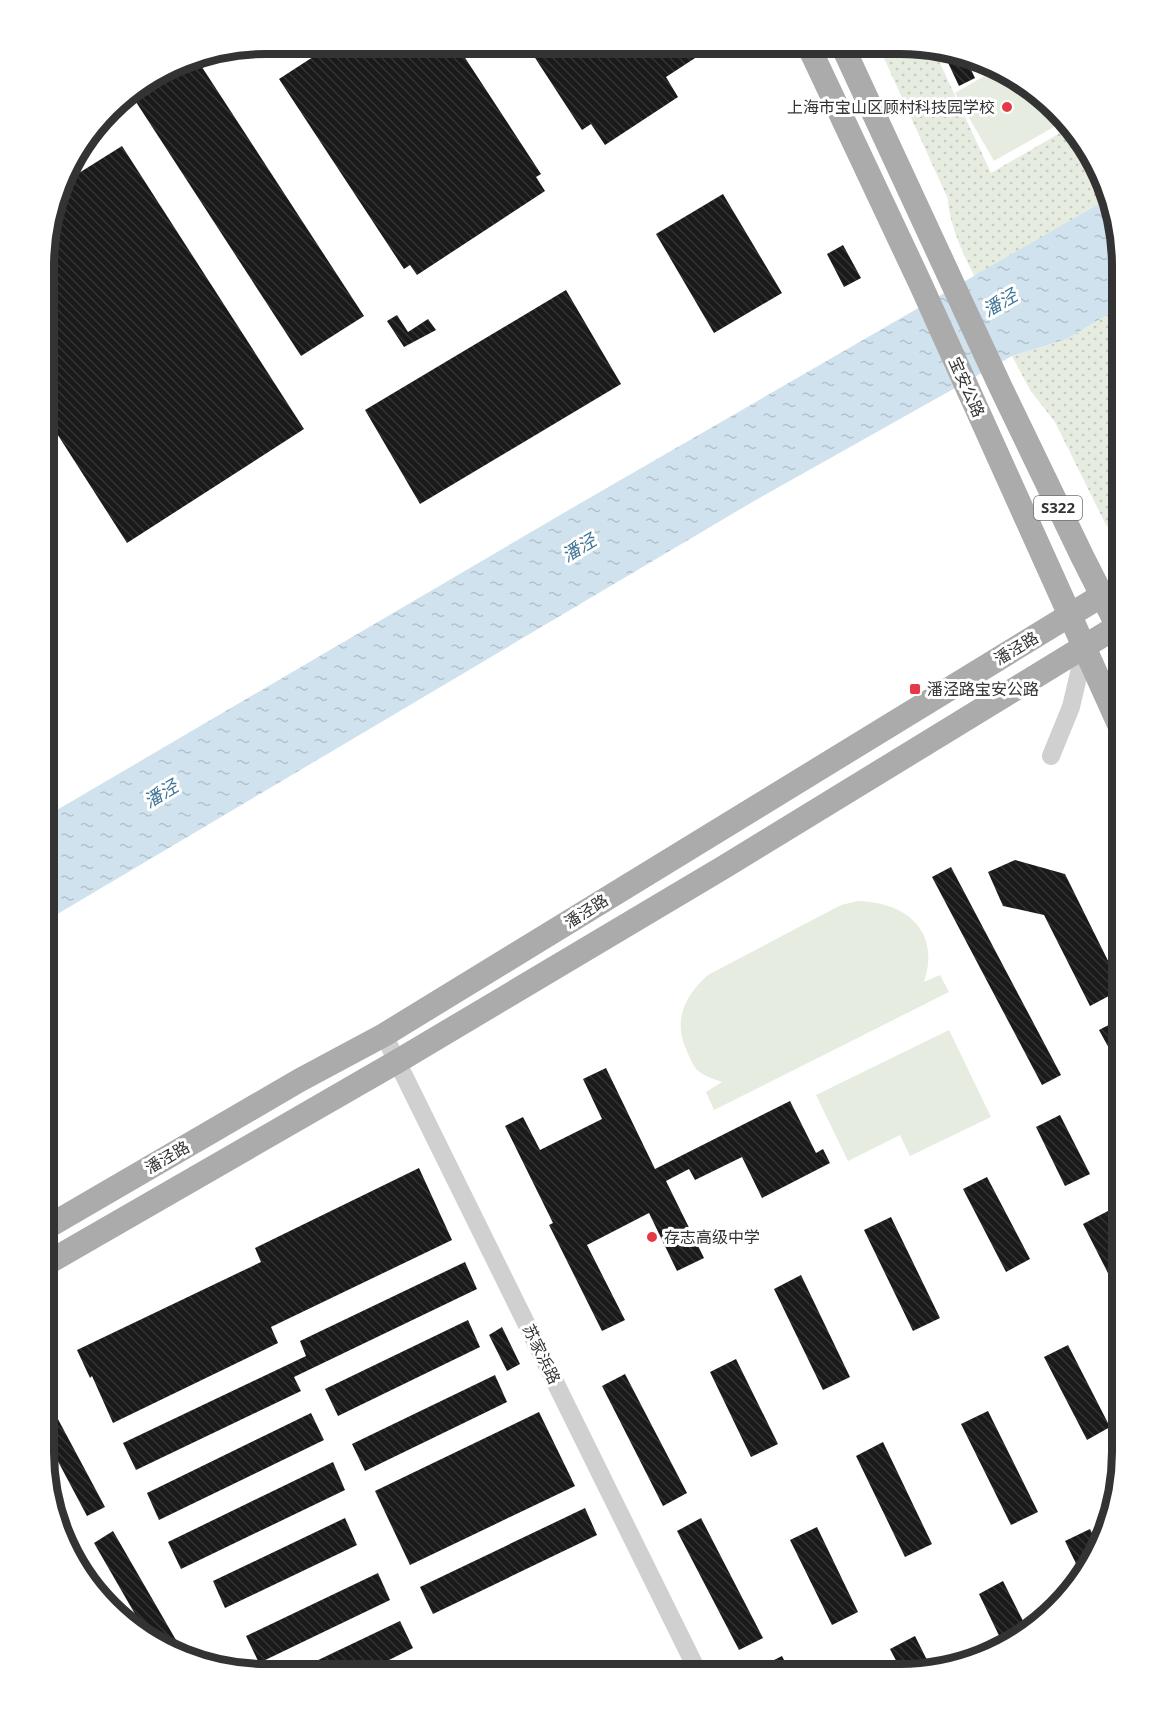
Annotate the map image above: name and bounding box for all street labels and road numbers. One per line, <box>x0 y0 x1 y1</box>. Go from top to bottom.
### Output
street label: 宝安公路 <box>944 353 990 421</box>
road number: S322 <box>1034 496 1082 520</box>
street label: 潘泾路 <box>990 626 1042 670</box>
street label: 潘泾路 <box>560 889 612 933</box>
street label: 潘泾路 <box>141 1135 193 1179</box>
street label: 苏家浜路 <box>518 1320 566 1388</box>

